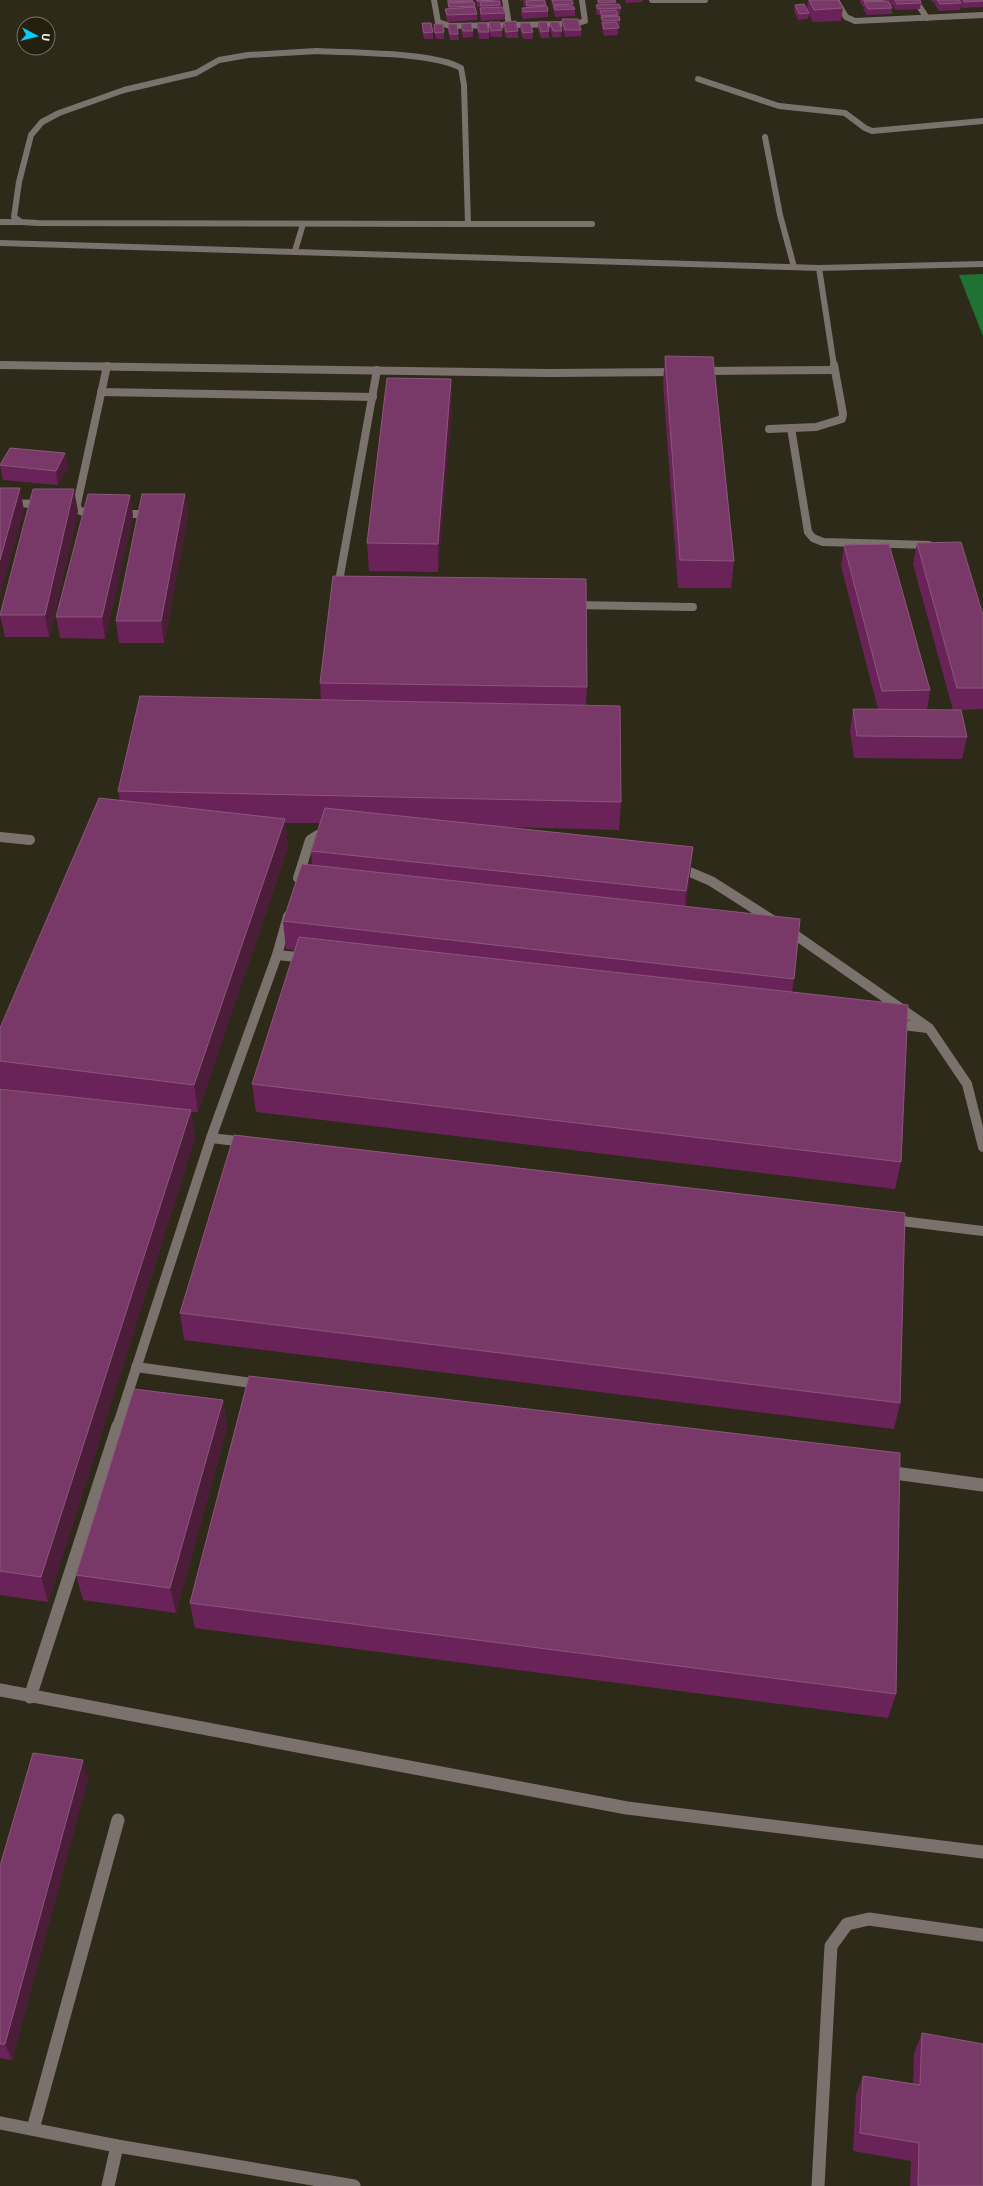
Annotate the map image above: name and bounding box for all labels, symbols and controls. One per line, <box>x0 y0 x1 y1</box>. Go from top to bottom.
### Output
north arrow <box>16 16 56 56</box>
text: U <box>40 33 53 42</box>

